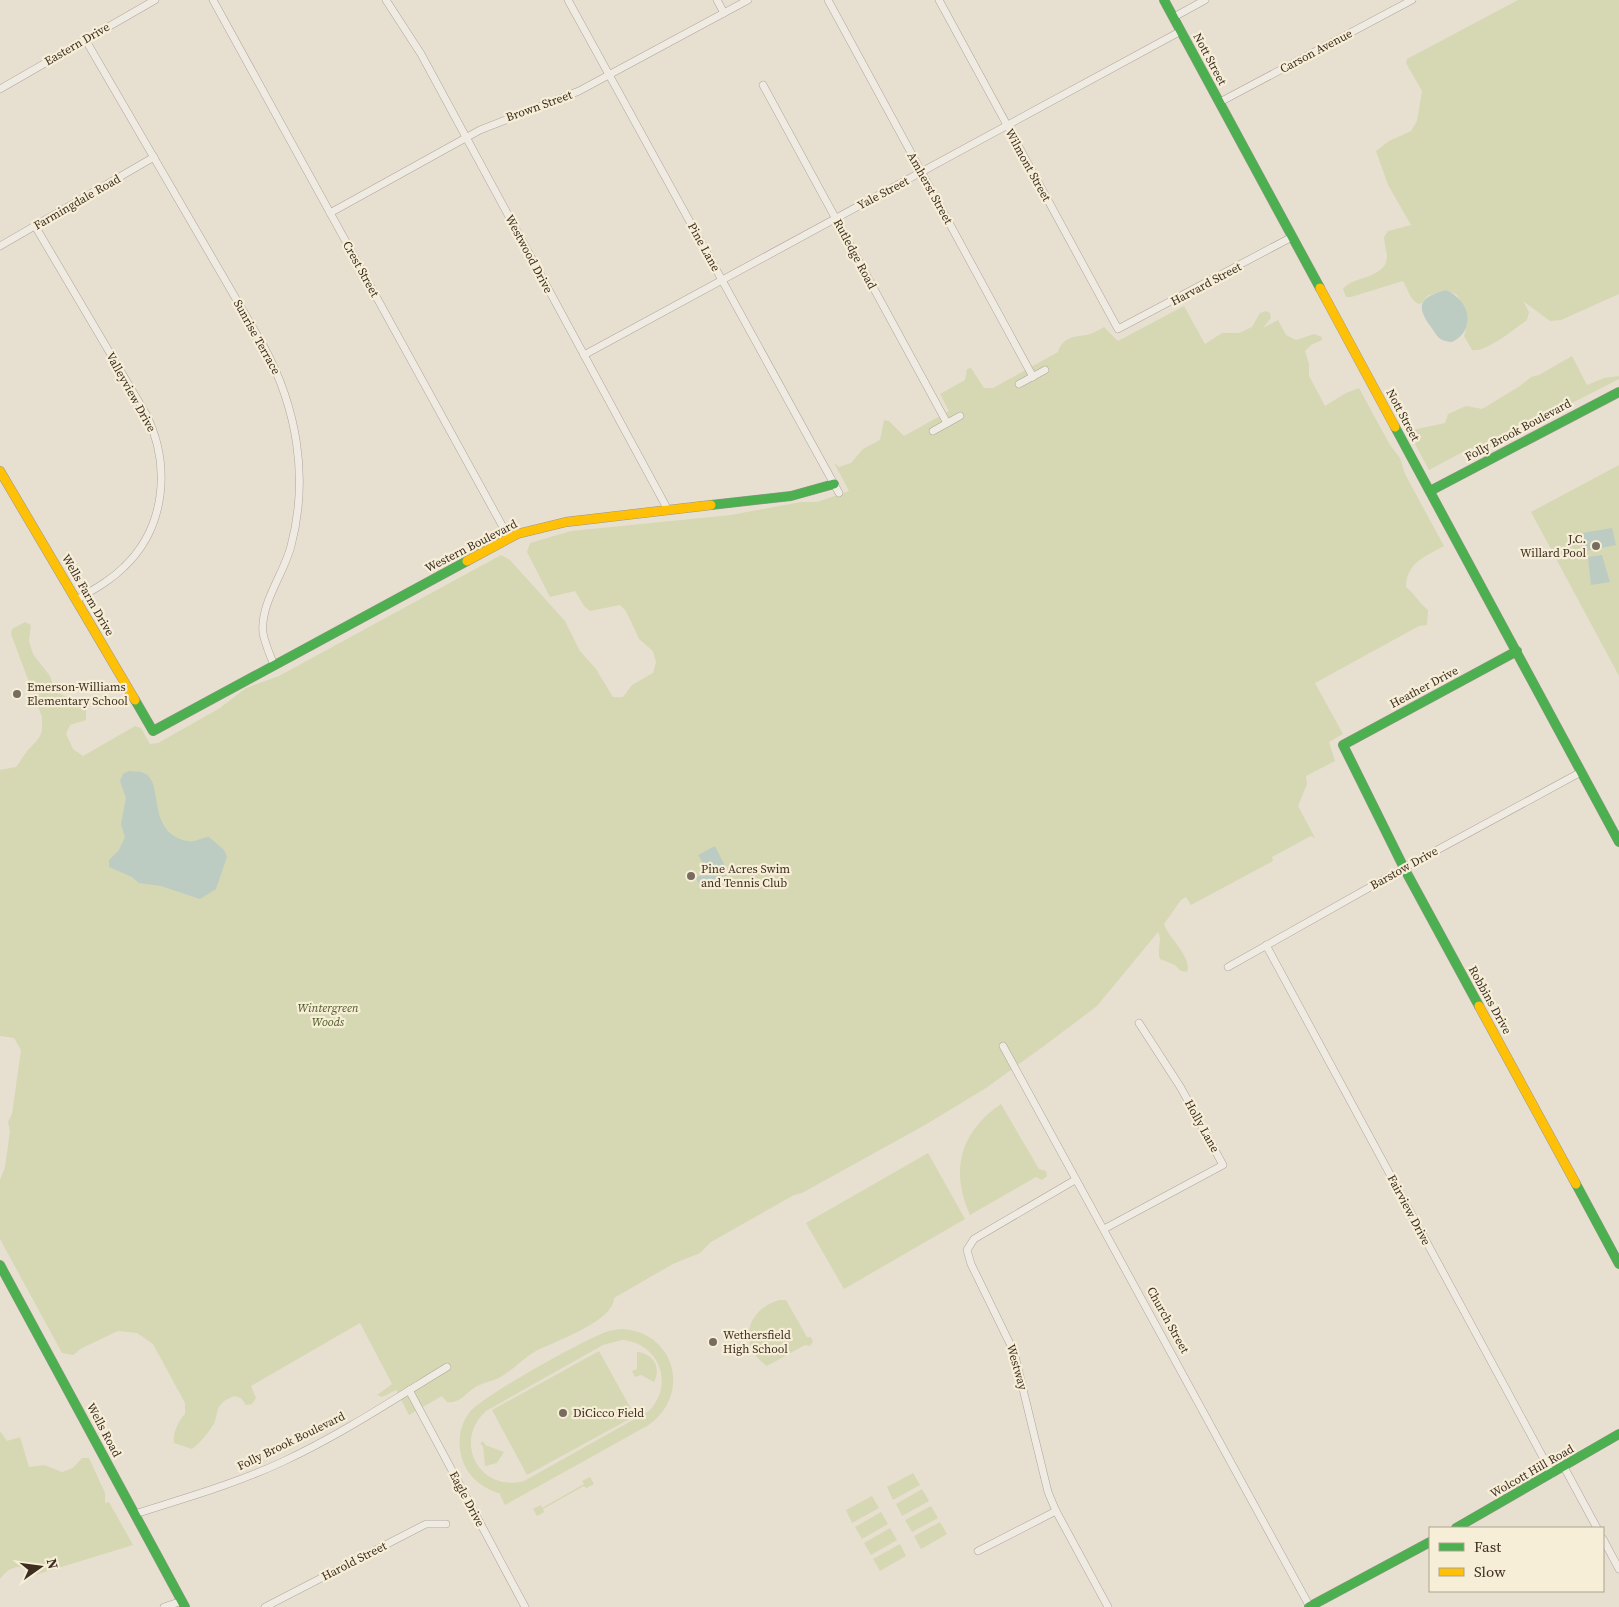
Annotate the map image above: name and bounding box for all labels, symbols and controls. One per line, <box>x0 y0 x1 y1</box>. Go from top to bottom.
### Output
street label: Eastern Drive <box>42 19 112 69</box>
street label: Carson Avenue <box>1277 25 1355 77</box>
street label: Nott Street <box>1190 30 1230 88</box>
street label: Brown Street <box>504 87 574 125</box>
street label: Wilmont Street <box>1001 126 1055 204</box>
street label: Amherst Street <box>904 149 956 227</box>
street label: Farmingdale Road <box>31 171 124 233</box>
street label: Yale Street <box>854 173 912 213</box>
street label: Westwood Drive <box>502 212 556 296</box>
street label: Rutledge Road <box>830 216 880 292</box>
street label: Pine Lane <box>684 220 724 274</box>
street label: Crest Street <box>339 238 383 300</box>
street label: Harvard Street <box>1168 259 1244 309</box>
street label: Sunrise Terrace <box>230 297 284 377</box>
street label: Valleyview Drive <box>102 349 160 435</box>
street label: Nott Street <box>1383 386 1423 444</box>
street label: Folly Brook Boulevard <box>1462 395 1574 465</box>
street label: Western Boulevard <box>422 516 520 576</box>
place label: J.C. Willard Pool <box>1520 531 1586 561</box>
marker: J.C. Willard Pool <box>1590 540 1602 552</box>
street label: Wells Farm Drive <box>58 551 118 639</box>
street label: Heather Drive <box>1387 662 1461 712</box>
place label: Emerson-Williams Elementary School <box>27 679 128 709</box>
marker: Emerson-Williams Elementary School <box>11 688 23 700</box>
street label: Barstow Drive <box>1367 843 1441 893</box>
place label: Pine Acres Swim and Tennis Club <box>701 861 790 891</box>
marker: Pine Acres Swim and Tennis Club <box>685 870 697 882</box>
street label: Robbins Drive <box>1465 963 1515 1037</box>
park label: Wintergreen Woods <box>297 1000 359 1030</box>
street label: Holly Lane <box>1181 1097 1223 1155</box>
street label: Fairview Drive <box>1384 1172 1434 1248</box>
street label: Church Street <box>1143 1284 1193 1356</box>
place label: Wethersfield High School <box>723 1327 791 1357</box>
marker: Wethersfield High School <box>707 1336 719 1348</box>
street label: Westway <box>1003 1342 1031 1393</box>
street label: Wells Road <box>83 1400 125 1460</box>
place label: DiCicco Field <box>573 1405 644 1421</box>
marker: DiCicco Field <box>557 1407 569 1419</box>
street label: Folly Brook Boulevard <box>234 1408 348 1474</box>
street label: Wolcott Hill Road <box>1487 1440 1577 1501</box>
street label: Eagle Drive <box>446 1468 488 1530</box>
legend <box>1429 1527 1604 1592</box>
text: Fast <box>1474 1536 1501 1557</box>
street label: Harold Street <box>319 1538 389 1584</box>
north arrow <box>15 1542 65 1592</box>
text: N <box>42 1556 64 1571</box>
text: Slow <box>1474 1561 1506 1582</box>

